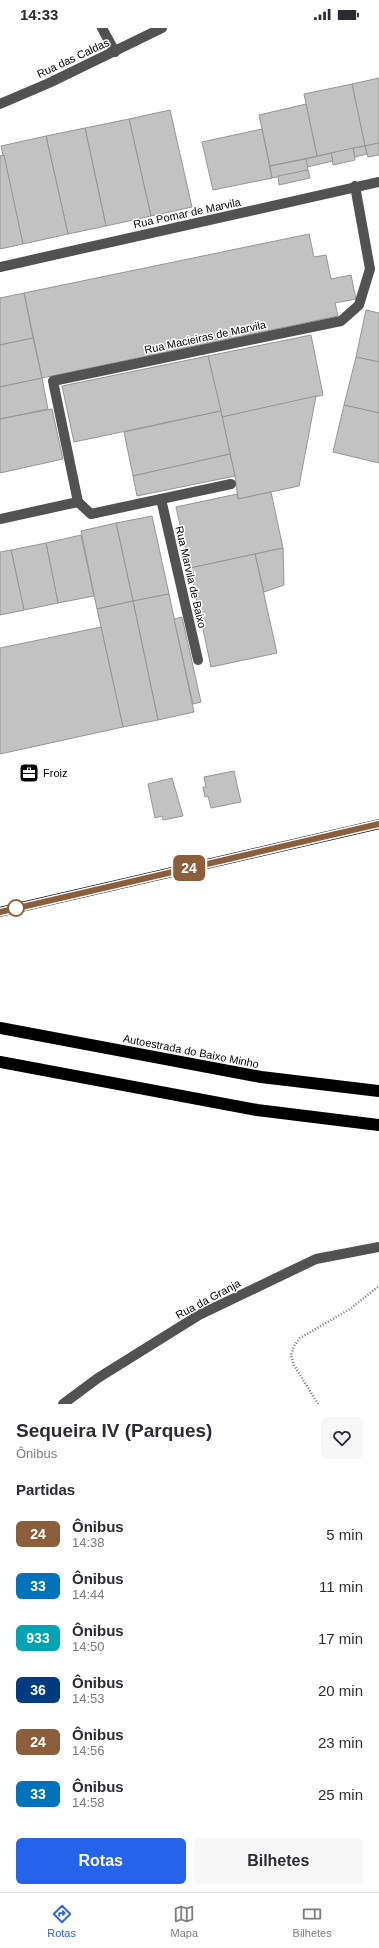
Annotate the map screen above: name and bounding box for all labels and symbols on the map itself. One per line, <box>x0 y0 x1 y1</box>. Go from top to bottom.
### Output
street label: Rua das Caldas <box>35 36 111 80</box>
street label: Rua Pomar de Marvila <box>132 196 243 230</box>
street label: Rua Macieiras de Marvila <box>143 318 268 356</box>
street label: Rua Marvila de Baixo <box>173 525 209 629</box>
office icon: Froiz <box>18 762 40 784</box>
place label: Froiz <box>43 767 67 779</box>
line badge: 24 <box>171 855 207 881</box>
unlabelled marker <box>7 899 25 917</box>
street label: Autoestrada do Baixo Minho <box>122 1032 260 1070</box>
street label: Rua da Granja <box>174 1276 243 1321</box>

